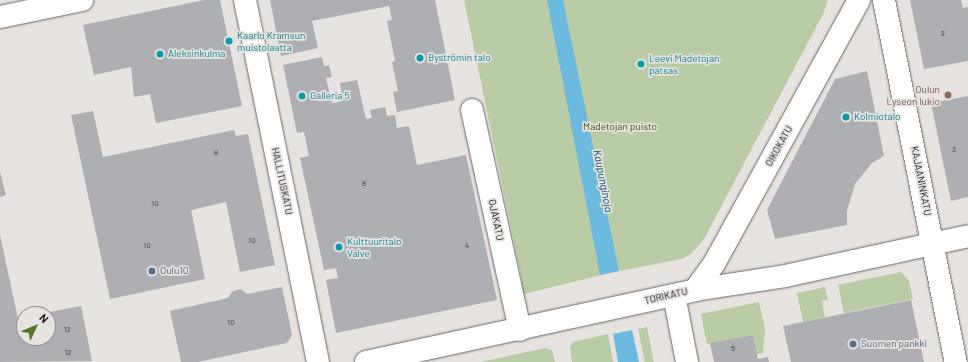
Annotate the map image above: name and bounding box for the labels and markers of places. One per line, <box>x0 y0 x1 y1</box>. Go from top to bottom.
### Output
place label: Kaarlo Kramsun muistolaatta <box>237 29 305 52</box>
marker: Kaarlo Kramsun muistolaatta <box>224 36 234 46</box>
place label: Aleksinkulma <box>168 48 225 60</box>
marker: Aleksinkulma <box>155 49 165 59</box>
place label: Byströmin talo <box>428 52 491 64</box>
place label: Leevi Madetojan patsas <box>649 52 719 76</box>
marker: Byströmin talo <box>415 53 425 63</box>
marker: Leevi Madetojan patsas <box>636 59 646 69</box>
place label: Oulun Lyseon lukio <box>886 83 940 106</box>
place label: Galleria 5 <box>310 90 350 102</box>
marker: Oulun Lyseon lukio <box>943 90 953 100</box>
marker: Galleria 5 <box>297 91 307 101</box>
place label: Kolmiotalo <box>854 111 900 123</box>
marker: Kolmiotalo <box>841 112 851 122</box>
place label: Kulttuuritalo Valve <box>347 235 401 258</box>
marker: Kulttuuritalo Valve <box>334 242 344 252</box>
place label: Oulu10 <box>160 265 188 277</box>
marker: Oulu10 <box>147 266 157 276</box>
place label: Suomen pankki <box>861 338 927 350</box>
marker: Suomen pankki <box>848 339 858 349</box>

